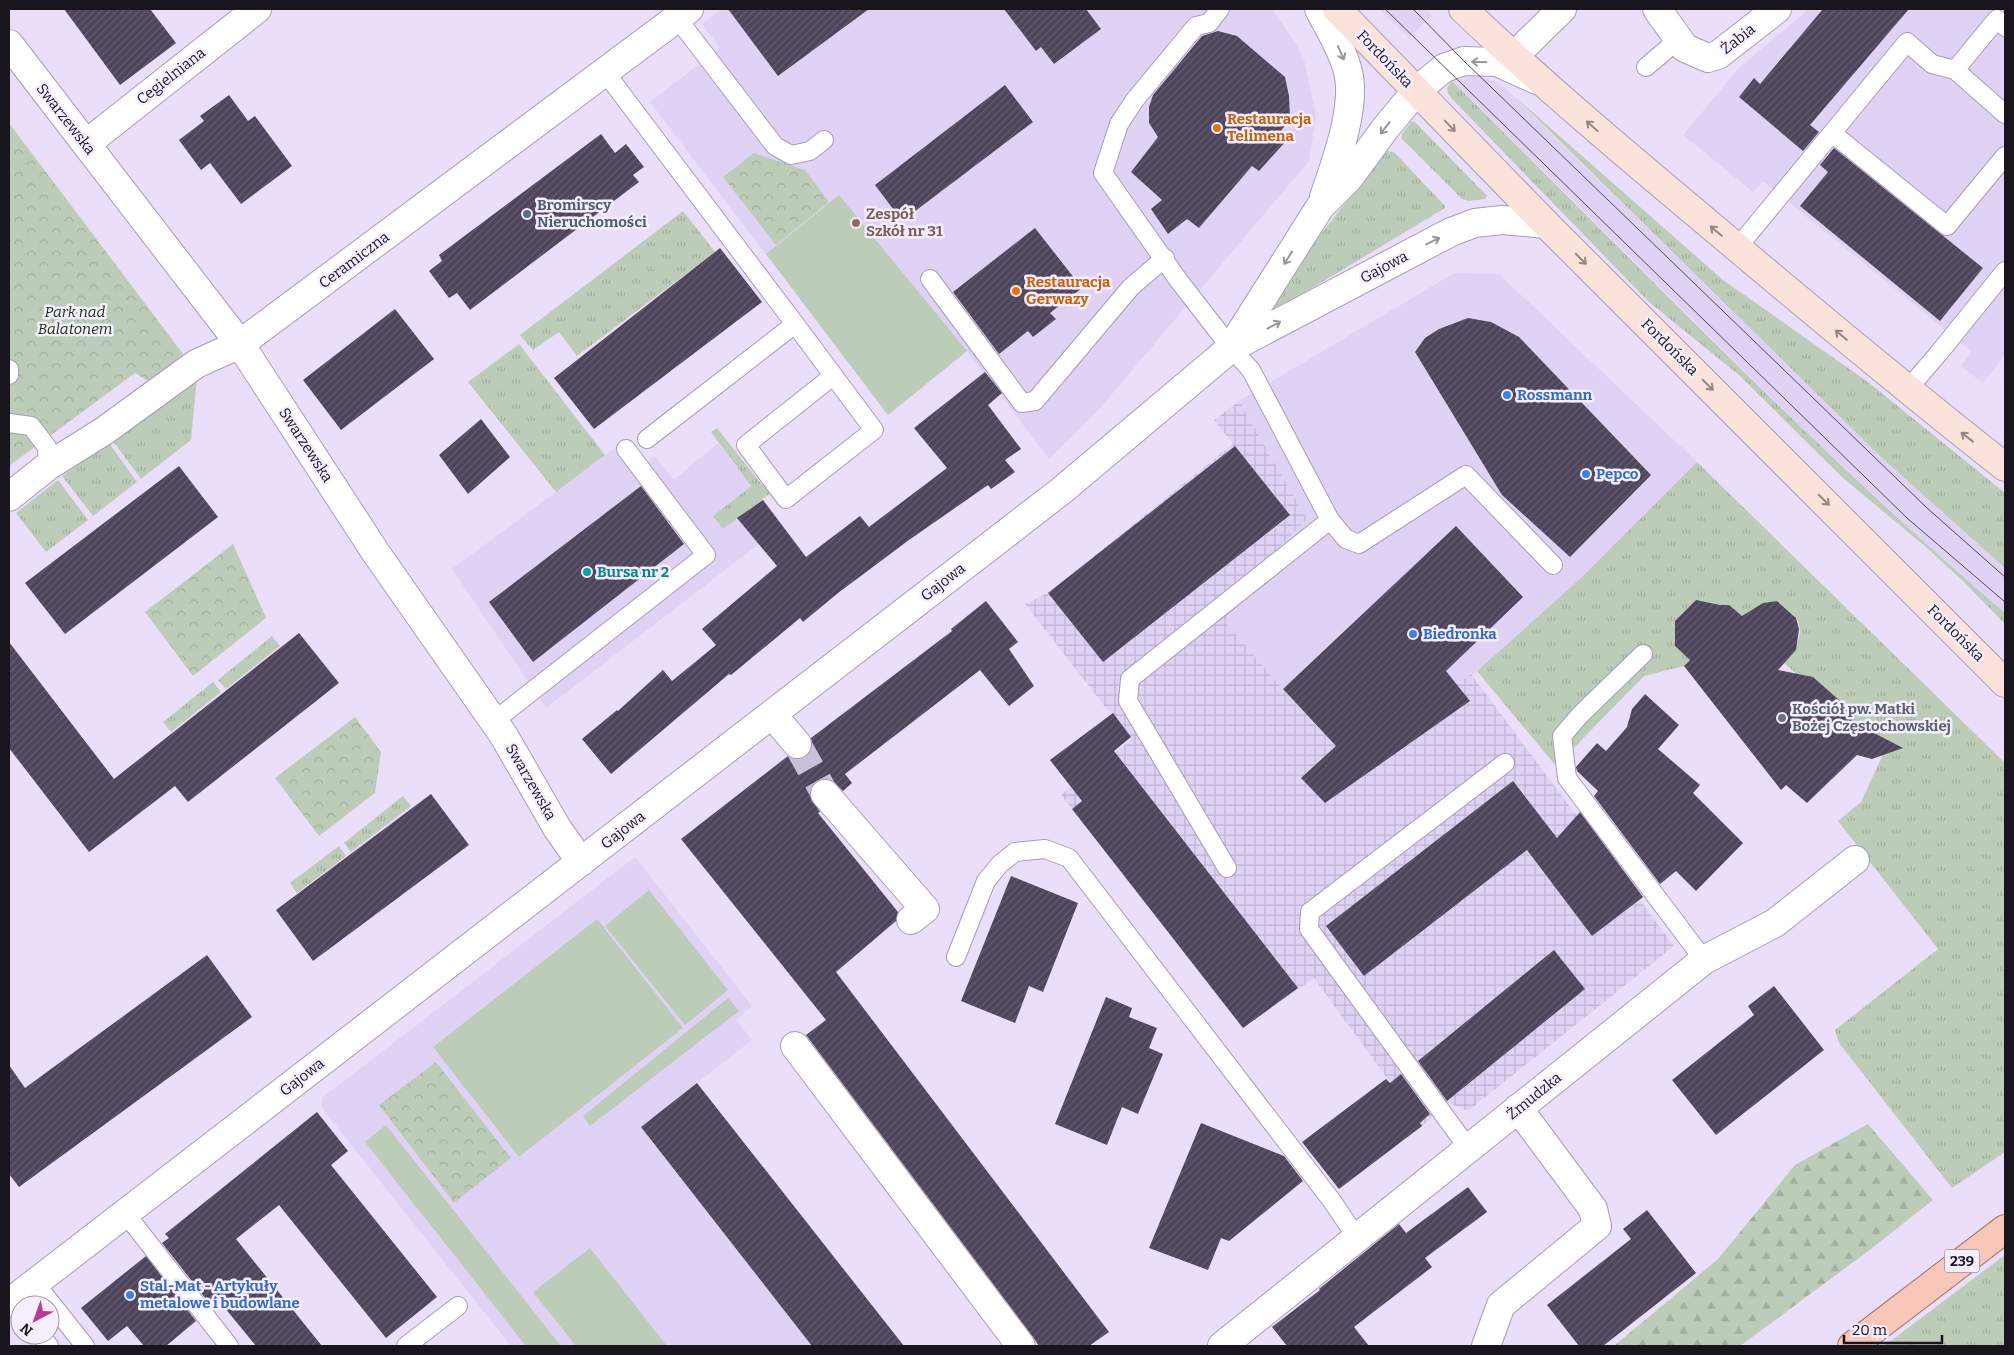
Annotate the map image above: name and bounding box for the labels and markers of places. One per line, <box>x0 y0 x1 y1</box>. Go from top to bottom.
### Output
place label: Restauracja Telimena <box>1227 110 1312 145</box>
marker: Restauracja Telimena <box>1211 122 1223 134</box>
place label: Bromirscy Nieruchomości <box>537 196 647 231</box>
place label: Zespół Szkół nr 31 <box>866 205 943 240</box>
marker: Bromirscy Nieruchomości <box>521 208 533 220</box>
marker: Zespół Szkół nr 31 <box>850 217 862 229</box>
place label: Restauracja Gerwazy <box>1026 273 1111 308</box>
marker: Restauracja Gerwazy <box>1010 285 1022 297</box>
place label: Rossmann <box>1517 386 1593 404</box>
marker: Rossmann <box>1501 389 1513 401</box>
place label: Pepco <box>1596 465 1639 483</box>
marker: Pepco <box>1580 468 1592 480</box>
place label: Bursa nr 2 <box>597 563 669 581</box>
marker: Bursa nr 2 <box>581 566 593 578</box>
place label: Biedronka <box>1423 625 1497 643</box>
marker: Biedronka <box>1407 628 1419 640</box>
place label: Kościół pw. Matki Bożej Częstochowskiej <box>1792 700 1951 735</box>
marker: Kościół pw. Matki Bożej Częstochowskiej <box>1776 712 1788 724</box>
place label: Stal-Mat - Artykuły metalowe i budowlane <box>140 1277 300 1312</box>
marker: Stal-Mat - Artykuły metalowe i budowlane <box>124 1289 136 1301</box>

